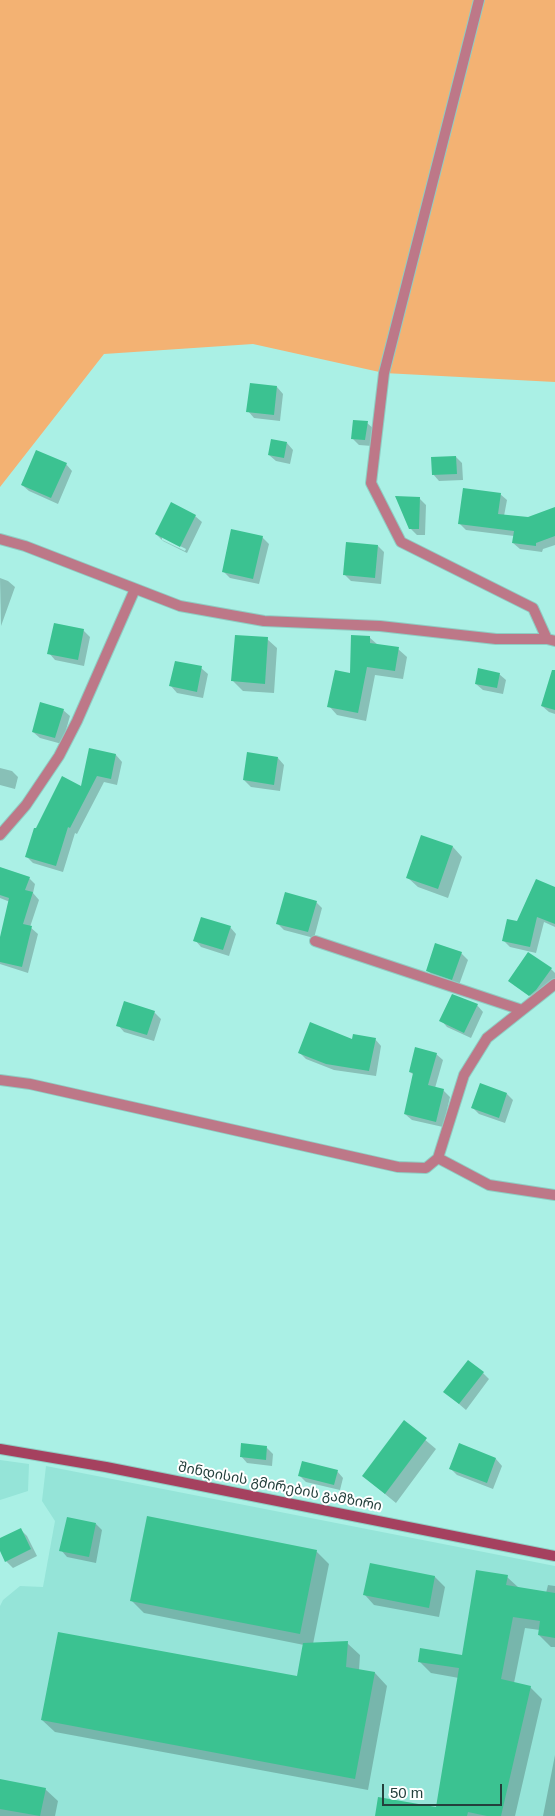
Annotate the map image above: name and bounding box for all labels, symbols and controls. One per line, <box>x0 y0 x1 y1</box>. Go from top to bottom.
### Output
street label: შინდისის გმირების გამზირი <box>177 1459 383 1515</box>
scale bar <box>385 1774 505 1806</box>
text: 50 m <box>390 1784 423 1801</box>

